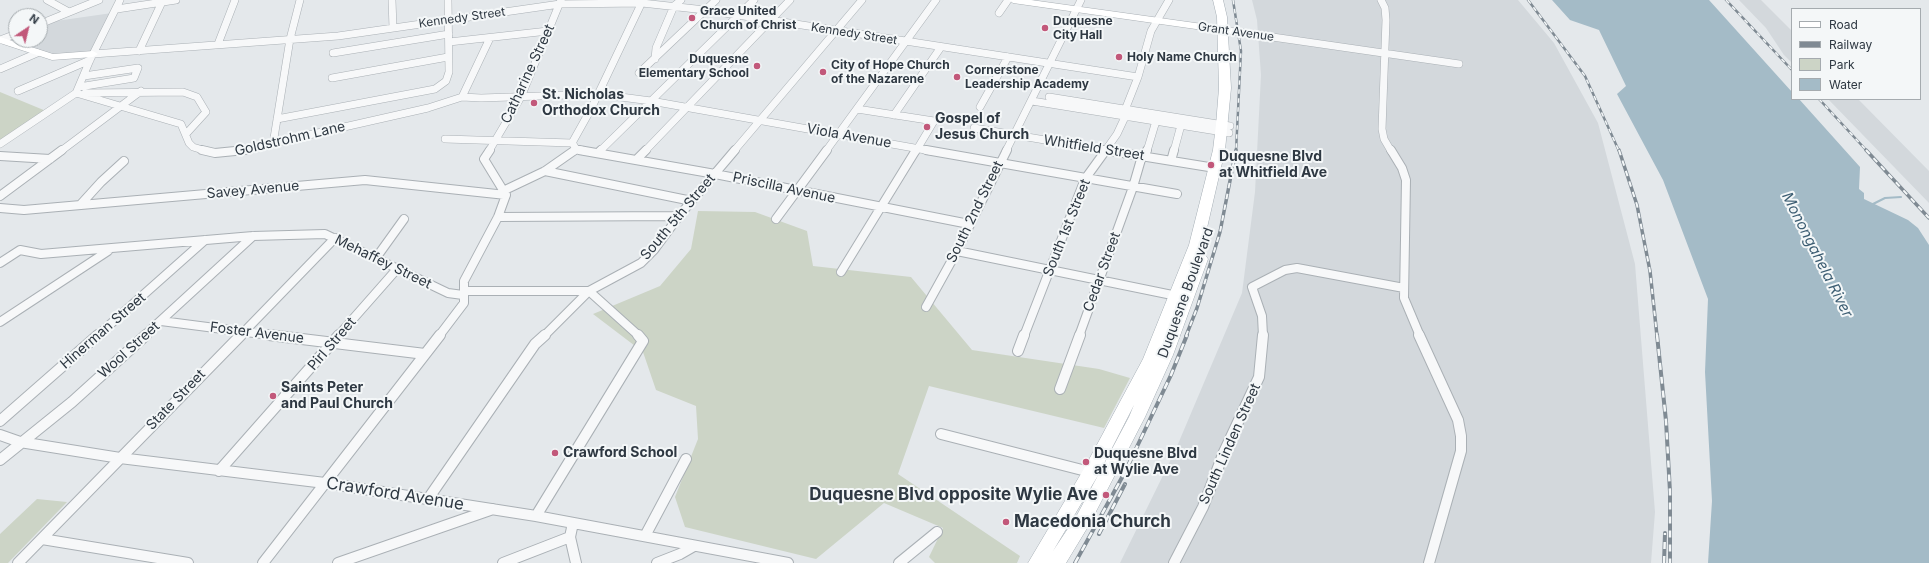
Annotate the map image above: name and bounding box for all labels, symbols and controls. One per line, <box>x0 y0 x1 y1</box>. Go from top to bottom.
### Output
place label: Grace United Church of Christ <box>700 4 796 32</box>
street label: Kennedy Street <box>418 5 506 31</box>
north arrow <box>8 8 48 48</box>
legend <box>1791 8 1921 100</box>
text: N <box>27 11 42 27</box>
marker: Grace United Church of Christ <box>687 13 697 23</box>
place label: Duquesne City Hall <box>1053 14 1113 42</box>
text: Road <box>1829 17 1858 32</box>
street label: Kennedy Street <box>810 20 898 48</box>
street label: Grant Avenue <box>1197 20 1275 44</box>
street label: Catharine Street <box>498 22 558 126</box>
marker: Duquesne City Hall <box>1040 23 1050 33</box>
text: Railway <box>1829 37 1872 52</box>
place label: Holy Name Church <box>1127 50 1237 64</box>
place label: Duquesne Elementary School <box>639 52 749 80</box>
marker: Holy Name Church <box>1114 52 1124 62</box>
text: Park <box>1829 57 1855 72</box>
place label: City of Hope Church of the Nazarene <box>831 58 950 86</box>
marker: Duquesne Elementary School <box>752 61 762 71</box>
place label: Cornerstone Leadership Academy <box>965 63 1089 91</box>
marker: City of Hope Church of the Nazarene <box>818 67 828 77</box>
marker: Cornerstone Leadership Academy <box>952 72 962 82</box>
text: Water <box>1829 77 1862 92</box>
place label: St. Nicholas Orthodox Church <box>542 87 660 120</box>
marker: St. Nicholas Orthodox Church <box>529 98 539 108</box>
place label: Gospel of Jesus Church <box>935 111 1029 144</box>
street label: Goldstrohm Lane <box>233 118 347 160</box>
street label: Viola Avenue <box>805 120 893 152</box>
marker: Gospel of Jesus Church <box>922 122 932 132</box>
street label: Whitfield Street <box>1042 132 1146 164</box>
place label: Duquesne Blvd at Whitfield Ave <box>1219 149 1327 182</box>
street label: South 2nd Street <box>943 158 1007 266</box>
marker: Duquesne Blvd at Whitfield Ave <box>1206 160 1216 170</box>
street label: Priscilla Avenue <box>731 169 837 207</box>
street label: South 5th Street <box>637 171 719 263</box>
street label: South 1st Street <box>1040 177 1094 279</box>
street label: Savey Avenue <box>206 178 300 202</box>
water label: Monongahela River <box>1778 189 1856 321</box>
street label: Duquesne Boulevard <box>1155 226 1217 360</box>
street label: Cedar Street <box>1080 230 1124 314</box>
street label: Mehaffey Street <box>332 231 434 293</box>
street label: Hinerman Street <box>57 289 149 373</box>
street label: Pirl Street <box>304 314 360 374</box>
street label: Wool Street <box>95 318 163 382</box>
street label: Foster Avenue <box>209 319 305 347</box>
street label: State Street <box>143 366 209 434</box>
place label: Saints Peter and Paul Church <box>281 380 393 412</box>
street label: South Linden Street <box>1196 381 1264 507</box>
marker: Saints Peter and Paul Church <box>268 391 278 401</box>
place label: Crawford School <box>563 445 677 461</box>
place label: Duquesne Blvd at Wylie Ave <box>1094 446 1197 478</box>
marker: Crawford School <box>550 448 560 458</box>
marker: Duquesne Blvd at Wylie Ave <box>1081 457 1091 467</box>
street label: Crawford Avenue <box>325 473 465 515</box>
place label: Duquesne Blvd opposite Wylie Ave <box>809 485 1098 505</box>
marker: Duquesne Blvd opposite Wylie Ave <box>1101 490 1111 500</box>
place label: Macedonia Church <box>1014 512 1171 532</box>
marker: Macedonia Church <box>1001 517 1011 527</box>

